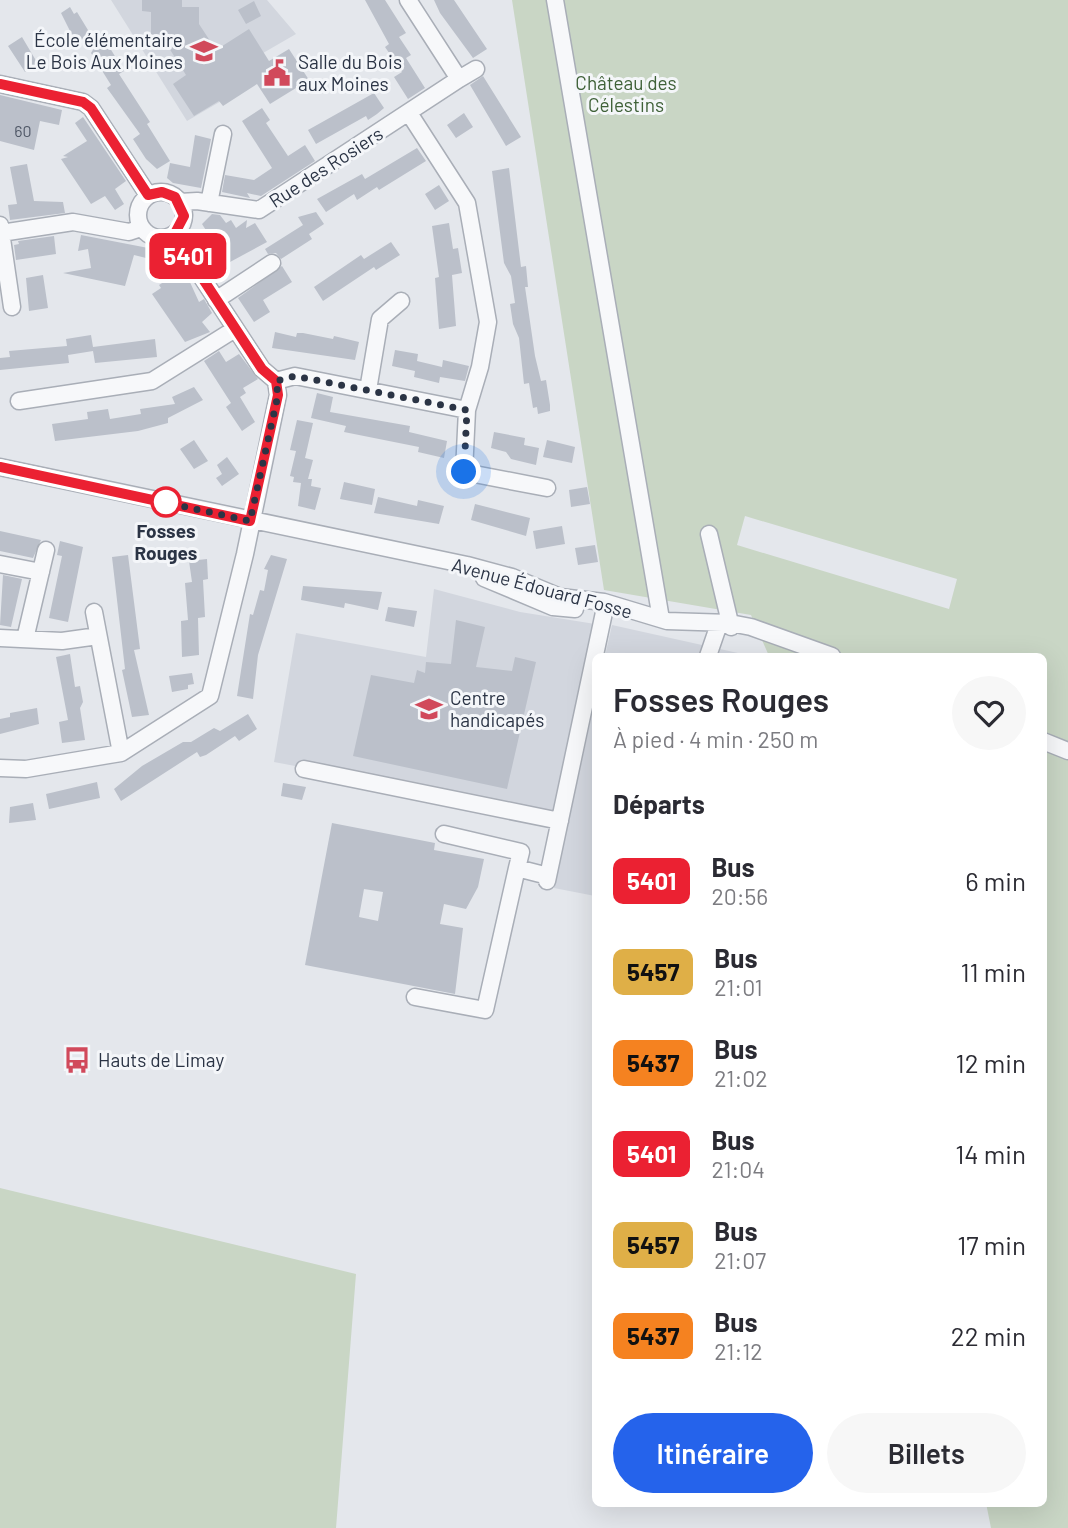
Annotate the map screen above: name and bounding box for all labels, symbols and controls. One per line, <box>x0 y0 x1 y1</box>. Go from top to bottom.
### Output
place label: École élémentaire Le Bois Aux Moines <box>26 28 183 73</box>
school or university icon: École élémentaire Le Bois Aux Moines <box>189 36 219 66</box>
place label: Salle du Bois aux Moines <box>298 50 402 95</box>
public building icon: Salle du Bois aux Moines <box>262 58 292 88</box>
park label: Château des Célestins <box>575 71 677 116</box>
house number: 60 <box>14 121 32 140</box>
street label: Rue des Rosiers <box>265 121 387 212</box>
line badge: 5401 <box>139 233 237 279</box>
text: 5401 <box>163 241 213 270</box>
your location <box>446 454 481 489</box>
marker: Fosses Rouges <box>151 487 181 517</box>
place label: Fosses Rouges <box>135 519 197 564</box>
street label: Avenue Édouard Fosse <box>449 552 635 623</box>
button: heart <box>952 676 1026 750</box>
text: Fosses Rouges <box>613 679 829 719</box>
place label: Centre handicapés <box>450 686 544 731</box>
school or university icon: Centre handicapés <box>414 694 444 724</box>
text: À pied · 4 min · 250 m <box>613 725 818 753</box>
text: Départs <box>613 788 705 819</box>
text: Bus <box>711 851 755 882</box>
text: 6 min <box>965 865 1026 896</box>
text: 5401 <box>627 866 676 895</box>
text: 20:56 <box>711 882 768 910</box>
text: Bus <box>714 942 757 973</box>
text: 11 min <box>960 956 1026 987</box>
text: 5457 <box>627 957 679 986</box>
text: 21:01 <box>714 973 763 1001</box>
text: Bus <box>714 1033 758 1064</box>
bus stop icon: Hauts de Limay <box>62 1045 92 1075</box>
text: 12 min <box>956 1047 1026 1078</box>
place label: Hauts de Limay <box>98 1048 224 1071</box>
text: 5437 <box>627 1048 679 1077</box>
text: 21:02 <box>714 1064 768 1092</box>
text: Bus <box>711 1124 755 1155</box>
text: 14 min <box>955 1138 1026 1169</box>
text: 5401 <box>627 1139 676 1168</box>
text: 21:04 <box>711 1155 765 1183</box>
text: Bus <box>714 1215 757 1246</box>
text: 17 min <box>957 1229 1026 1260</box>
text: 5457 <box>627 1230 679 1259</box>
text: 21:07 <box>714 1246 766 1274</box>
text: Bus <box>714 1306 758 1337</box>
text: 22 min <box>951 1320 1026 1351</box>
text: 5437 <box>627 1321 679 1350</box>
text: 21:12 <box>714 1337 763 1365</box>
button: Itinéraire <box>613 1413 813 1493</box>
button: Billets <box>827 1413 1026 1493</box>

